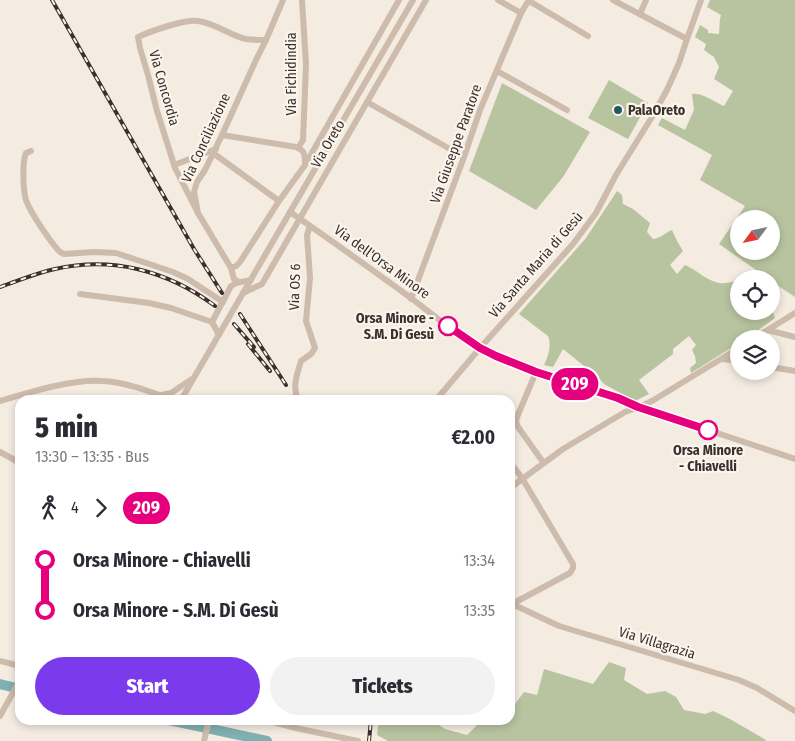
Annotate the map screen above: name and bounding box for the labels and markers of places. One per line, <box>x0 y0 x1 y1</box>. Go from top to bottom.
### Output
place label: PalaOreto <box>628 102 686 119</box>
marker: PalaOreto <box>612 104 624 116</box>
place label: Orsa Minore - S.M. Di Gesù <box>356 310 434 343</box>
marker: Orsa Minore - S.M. Di Gesù <box>438 316 458 336</box>
marker: Orsa Minore - Chiavelli <box>698 420 718 440</box>
place label: Orsa Minore - Chiavelli <box>673 442 743 475</box>

